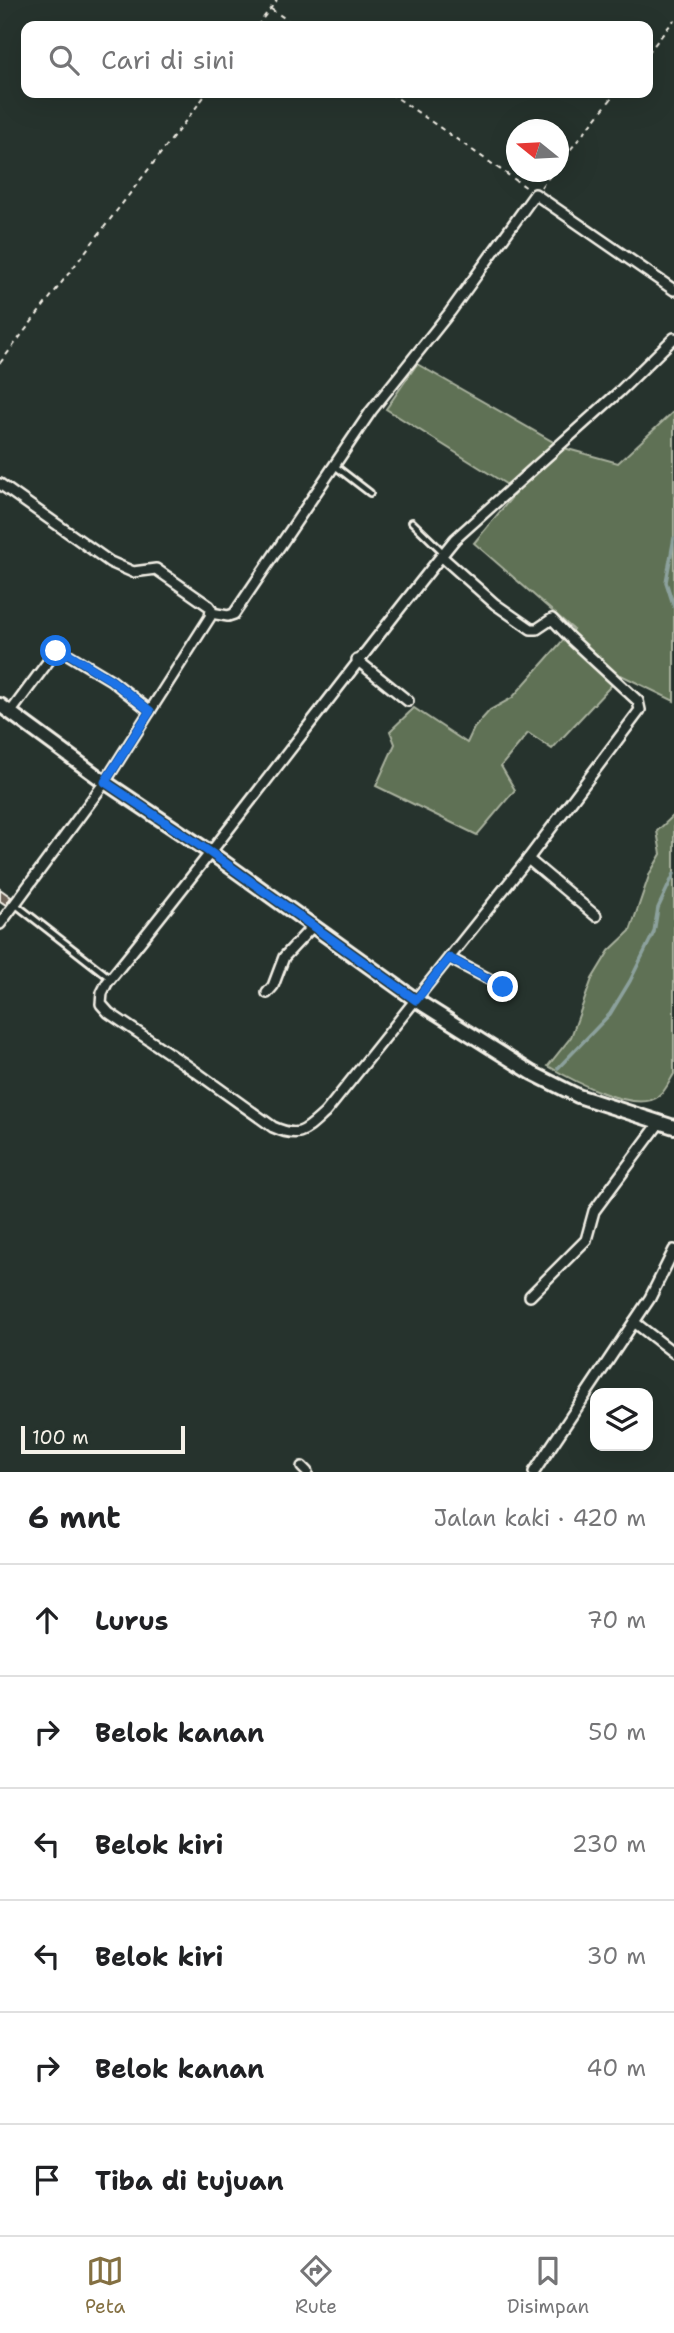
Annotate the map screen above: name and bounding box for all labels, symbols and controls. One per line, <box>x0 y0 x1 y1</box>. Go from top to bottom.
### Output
search box <box>21 21 653 98</box>
icon: search <box>45 41 83 79</box>
text: Cari di sini <box>101 42 235 77</box>
north arrow <box>506 119 569 182</box>
route start <box>40 635 71 666</box>
route end <box>487 971 518 1002</box>
map controls <box>590 1388 653 1451</box>
button: layers <box>590 1388 653 1451</box>
scale bar <box>21 1423 186 1455</box>
text: 100 m <box>32 1425 89 1450</box>
text: 6 mnt <box>28 1497 121 1538</box>
text: Jalan kaki · 420 m <box>433 1503 646 1533</box>
icon: ahead <box>28 1601 66 1639</box>
text: Lurus <box>95 1603 168 1638</box>
text: 70 m <box>587 1605 646 1635</box>
icon: right <box>28 1713 66 1751</box>
text: Belok kanan <box>95 1715 264 1750</box>
text: 50 m <box>588 1717 646 1747</box>
icon: left <box>28 1825 66 1863</box>
text: Belok kiri <box>95 1827 224 1862</box>
text: 230 m <box>572 1829 646 1859</box>
icon: left <box>28 1937 66 1975</box>
text: Belok kiri <box>95 1939 224 1974</box>
text: 30 m <box>587 1941 646 1971</box>
icon: right <box>28 2049 66 2087</box>
text: Belok kanan <box>95 2051 264 2086</box>
text: 40 m <box>586 2053 646 2083</box>
icon: arrive <box>28 2161 66 2199</box>
text: Tiba di tujuan <box>95 2163 284 2198</box>
tab: Peta <box>85 2252 125 2319</box>
tab: Rute <box>295 2252 337 2319</box>
tab: Disimpan <box>507 2252 589 2319</box>

